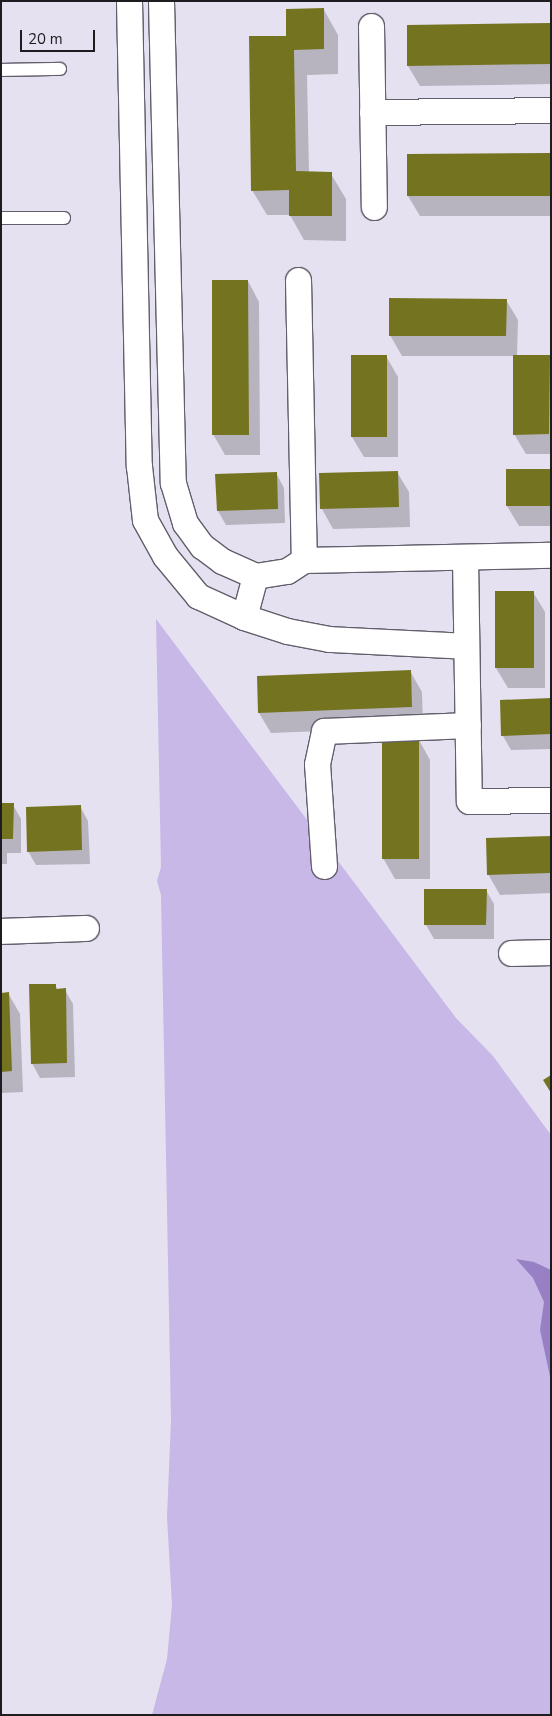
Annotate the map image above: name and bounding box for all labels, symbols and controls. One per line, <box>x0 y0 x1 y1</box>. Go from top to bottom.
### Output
scale bar <box>22 20 98 52</box>
text: 20 m <box>28 29 63 49</box>

